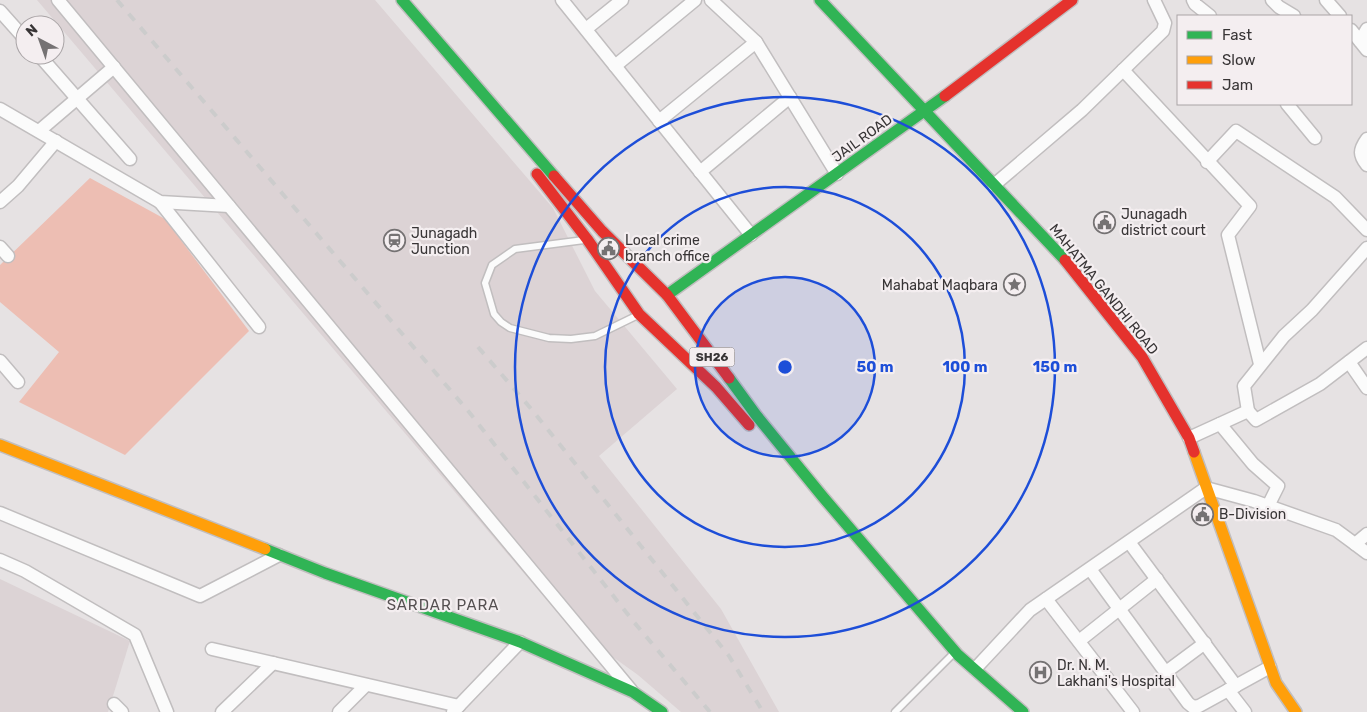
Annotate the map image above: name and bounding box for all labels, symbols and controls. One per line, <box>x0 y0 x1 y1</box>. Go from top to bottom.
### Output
north arrow <box>15 15 65 65</box>
legend <box>1177 15 1352 105</box>
text: N <box>22 21 41 40</box>
text: Fast <box>1222 26 1252 44</box>
text: Slow <box>1222 51 1255 69</box>
text: Jam <box>1222 76 1253 94</box>
street label: JAIL ROAD <box>829 111 896 166</box>
place label: Junagadh district court <box>1121 206 1206 239</box>
public building icon: Junagadh district court <box>1093 210 1117 234</box>
street label: MAHATMA GANDHI ROAD <box>1046 221 1162 358</box>
place label: Junagadh Junction <box>411 225 477 258</box>
station icon: Junagadh Junction <box>383 229 407 253</box>
place label: Local crime branch office <box>625 232 710 265</box>
public building icon: Local crime branch office <box>597 236 621 260</box>
place icon: Mahabat Maqbara <box>1002 273 1026 297</box>
place label: Mahabat Maqbara <box>882 277 998 294</box>
road number: SH26 <box>690 348 734 367</box>
centre of rings <box>776 358 794 376</box>
text: 50 m <box>857 358 893 376</box>
text: 100 m <box>943 358 987 376</box>
text: 150 m <box>1033 358 1077 376</box>
public building icon: B-Division <box>1191 502 1215 526</box>
place label: B-Division <box>1219 506 1286 523</box>
district label: SARDAR PARA <box>387 596 499 614</box>
place label: Dr. N. M. Lakhani's Hospital <box>1057 657 1175 690</box>
hospital icon: Dr. N. M. Lakhani's Hospital <box>1029 661 1053 685</box>

